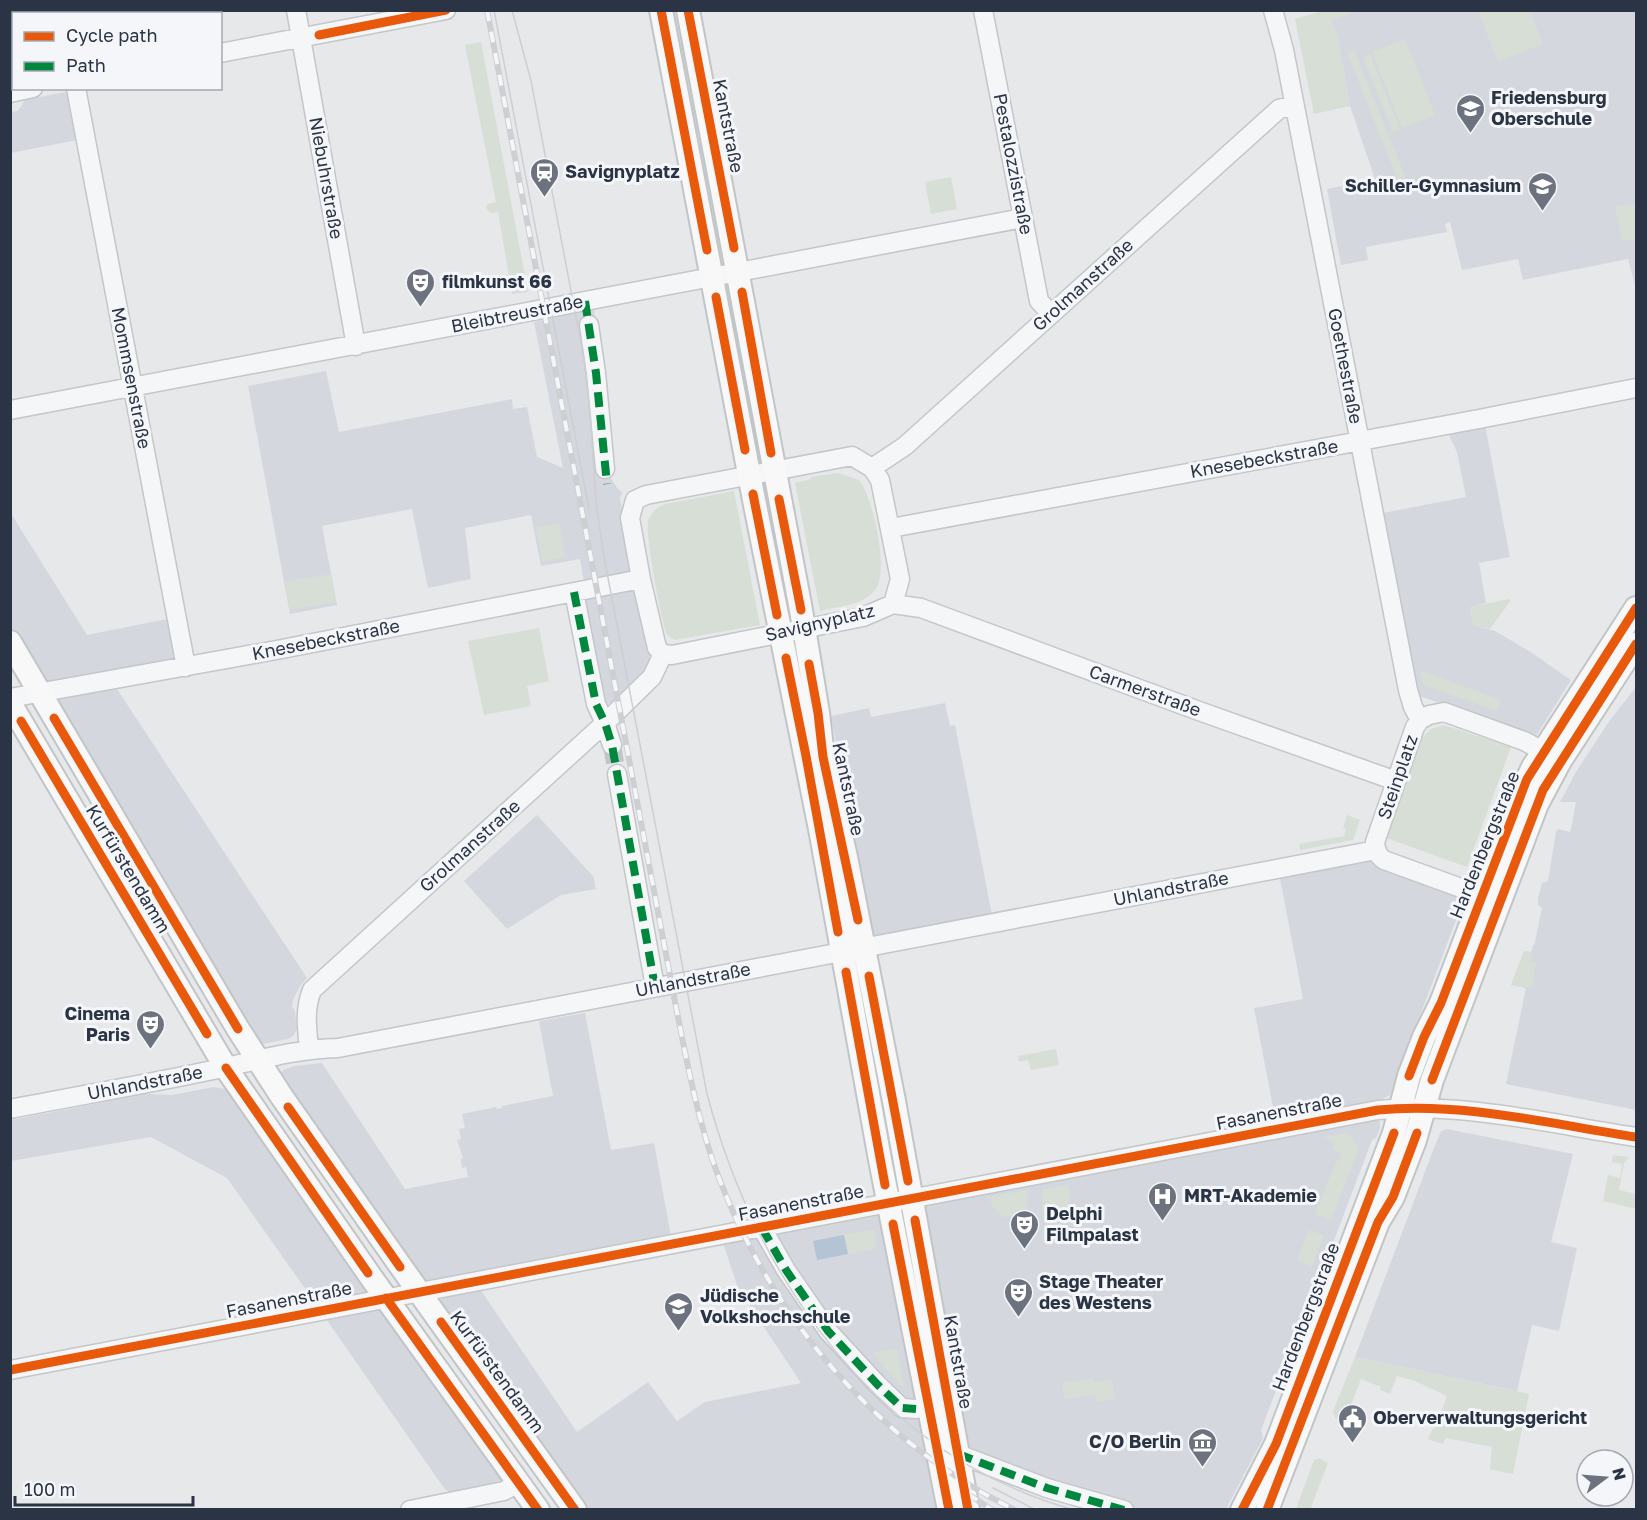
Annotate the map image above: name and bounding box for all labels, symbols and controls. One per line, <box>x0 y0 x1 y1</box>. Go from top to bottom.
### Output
legend <box>12 12 222 90</box>
text: Cycle path <box>66 24 158 46</box>
text: Path <box>66 54 106 76</box>
street label: Kantstraße <box>709 77 749 175</box>
place label: Friedensburg Oberschule <box>1491 86 1607 129</box>
street label: Pestalozzistraße <box>990 91 1038 236</box>
school or university icon: Friedensburg Oberschule <box>1454 92 1486 134</box>
street label: Niebuhrstraße <box>305 115 349 241</box>
station icon: Savignyplatz <box>528 156 560 198</box>
place label: Savignyplatz <box>565 160 680 182</box>
school or university icon: Schiller-Gymnasium <box>1526 170 1558 212</box>
place label: Schiller-Gymnasium <box>1345 174 1521 196</box>
street label: Grolmanstraße <box>1027 233 1137 335</box>
theatre icon: filmkunst 66 <box>405 266 437 308</box>
place label: filmkunst 66 <box>442 270 552 292</box>
street label: Bleibtreustraße <box>449 289 585 337</box>
street label: Mommsenstraße <box>107 305 157 451</box>
street label: Goethestraße <box>1324 306 1368 425</box>
street label: Knesebeckstraße <box>1188 434 1340 482</box>
street label: Savignyplatz <box>763 599 877 645</box>
street label: Knesebeckstraße <box>250 614 402 664</box>
street label: Carmerstraße <box>1086 660 1204 720</box>
street label: Steinplatz <box>1372 731 1422 822</box>
street label: Kantstraße <box>828 740 870 838</box>
street label: Hardenbergstraße <box>1444 768 1524 922</box>
street label: Grolmanstraße <box>414 794 524 896</box>
street label: Kurfürstendamm <box>82 800 176 937</box>
street label: Uhlandstraße <box>1111 866 1230 910</box>
street label: Uhlandstraße <box>633 957 752 1001</box>
place label: Cinema Paris <box>65 1002 130 1045</box>
theatre icon: Cinema Paris <box>135 1008 167 1050</box>
street label: Uhlandstraße <box>85 1060 204 1104</box>
street label: Fasanenstraße <box>1214 1088 1343 1134</box>
street label: Fasanenstraße <box>736 1179 865 1225</box>
hospital icon: MRT-Akademie <box>1147 1180 1179 1222</box>
place label: MRT-Akademie <box>1184 1184 1317 1206</box>
place label: Delphi Filmpalast <box>1046 1202 1139 1245</box>
theatre icon: Delphi Filmpalast <box>1009 1208 1041 1250</box>
street label: Hardenbergstraße <box>1267 1239 1344 1394</box>
place label: Stage Theater des Westens <box>1039 1270 1163 1313</box>
street label: Fasanenstraße <box>224 1276 353 1322</box>
theatre icon: Stage Theater des Westens <box>1002 1276 1034 1318</box>
place label: Jüdische Volkshochschule <box>700 1284 851 1327</box>
school or university icon: Jüdische Volkshochschule <box>663 1290 695 1332</box>
street label: Kurfürstendamm <box>446 1306 550 1437</box>
street label: Kantstraße <box>940 1313 978 1411</box>
public building icon: Oberverwaltungsgericht <box>1336 1402 1368 1444</box>
place label: Oberverwaltungsgericht <box>1373 1406 1587 1428</box>
museum icon: C/O Berlin <box>1186 1426 1218 1468</box>
place label: C/O Berlin <box>1089 1430 1181 1452</box>
north arrow <box>1575 1448 1635 1508</box>
text: N <box>1608 1465 1631 1482</box>
scale bar <box>15 1469 194 1507</box>
text: 100 m <box>24 1478 75 1500</box>

